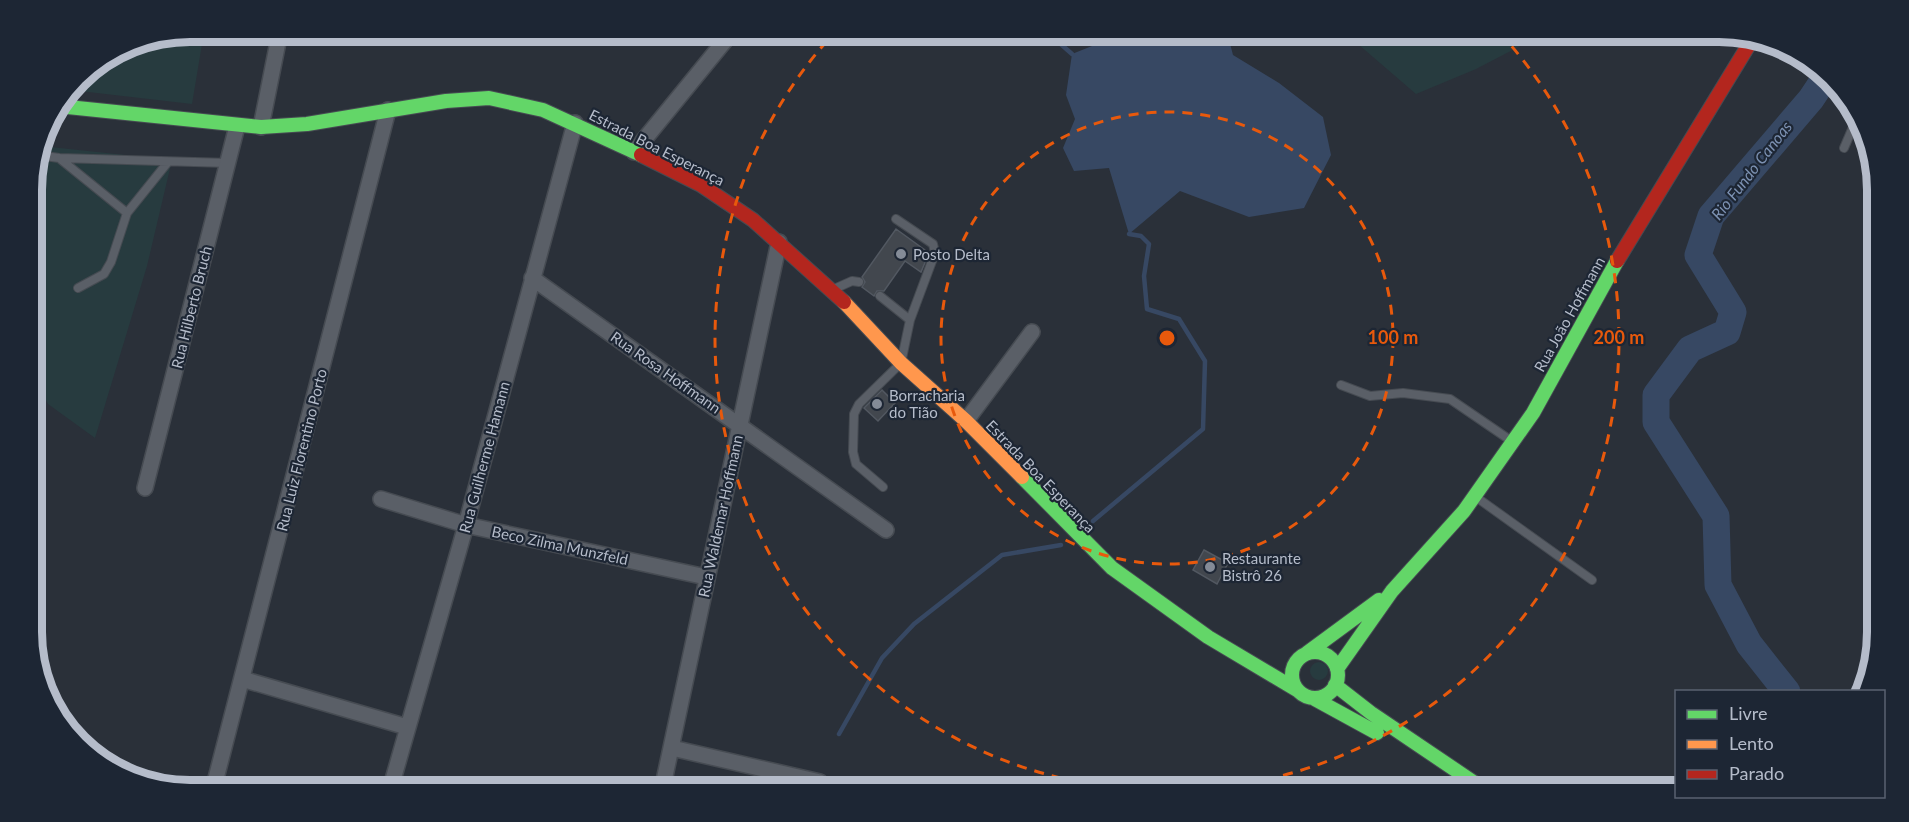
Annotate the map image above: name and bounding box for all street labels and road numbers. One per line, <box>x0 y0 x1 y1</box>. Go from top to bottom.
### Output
street label: Estrada Boa Esperança <box>586 105 728 189</box>
street label: Rua Hilberto Bruch <box>167 244 215 370</box>
street label: Rua João Hoffmann <box>1530 253 1608 375</box>
street label: Rua Rosa Hoffmann <box>608 327 724 417</box>
street label: Rua Luiz Florentino Porto <box>272 367 330 533</box>
street label: Rua Guilherme Hamann <box>455 379 513 535</box>
street label: Estrada Boa Esperança <box>983 416 1099 536</box>
street label: Rua Waldemar Hoffmann <box>694 433 746 599</box>
street label: Beco Zilma Munzfeld <box>490 522 630 568</box>

